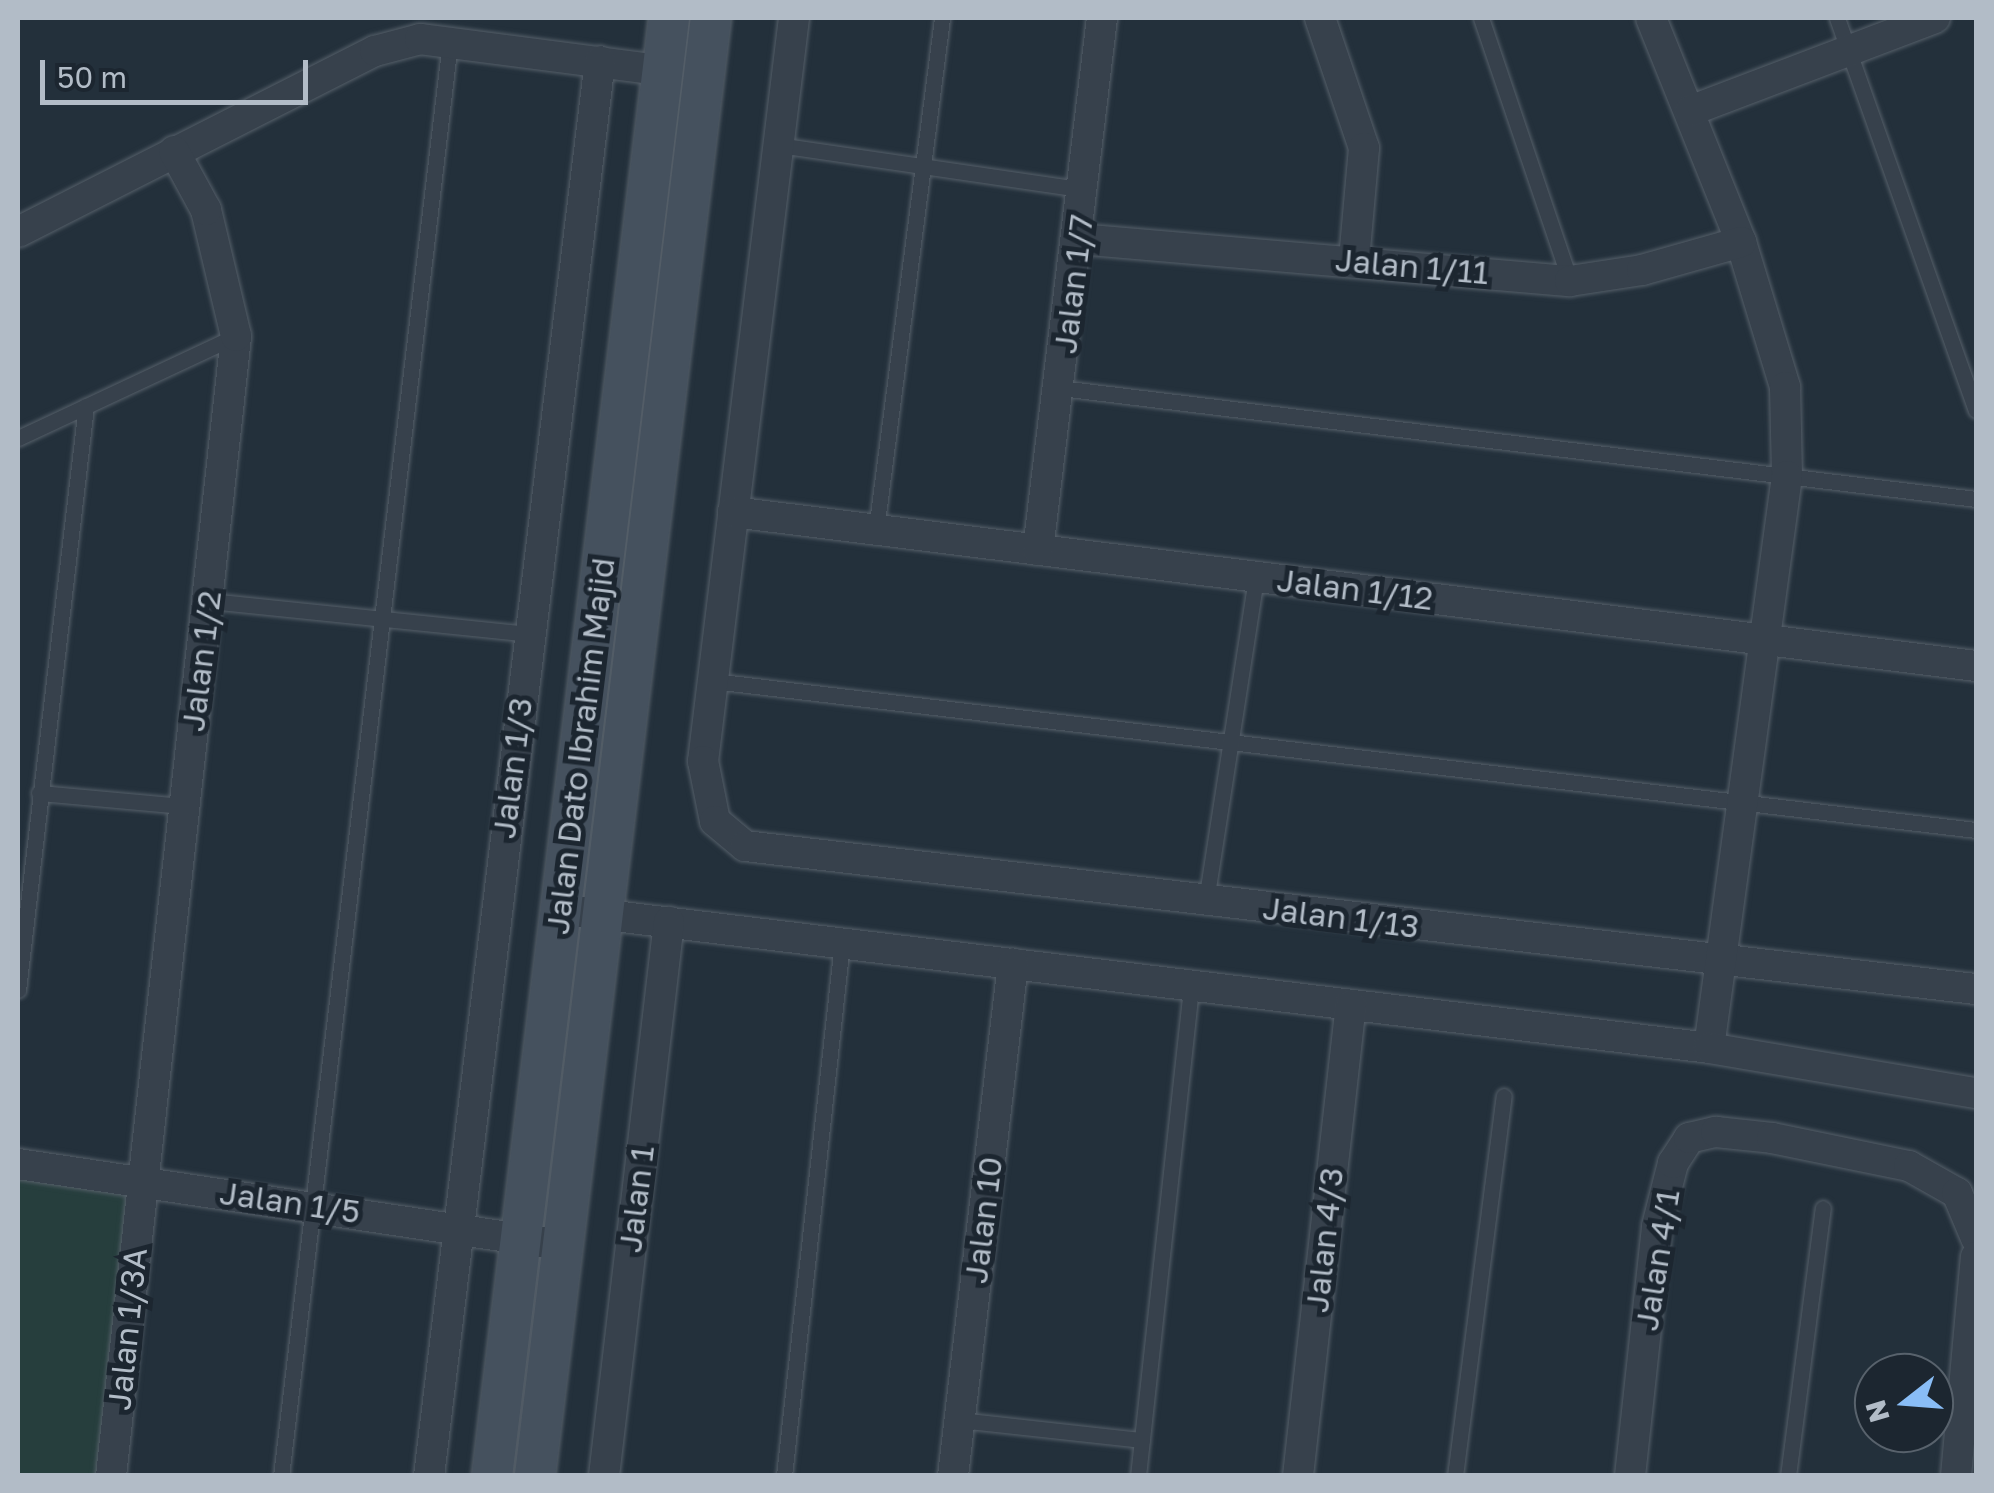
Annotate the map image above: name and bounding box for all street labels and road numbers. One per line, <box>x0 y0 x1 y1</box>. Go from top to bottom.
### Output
street label: Jalan 1/7 <box>1045 212 1101 356</box>
street label: Jalan 1/11 <box>1334 240 1490 292</box>
street label: Jalan Dato Ibrahim Majid <box>538 556 622 936</box>
street label: Jalan 1/12 <box>1275 560 1435 618</box>
street label: Jalan 1/2 <box>173 589 229 733</box>
street label: Jalan 1/3 <box>484 695 540 841</box>
street label: Jalan 1/13 <box>1261 888 1421 946</box>
street label: Jalan 1 <box>610 1143 662 1255</box>
street label: Jalan 10 <box>956 1155 1010 1285</box>
street label: Jalan 4/3 <box>1297 1166 1351 1314</box>
street label: Jalan 1/5 <box>217 1173 363 1231</box>
street label: Jalan 4/1 <box>1627 1187 1687 1333</box>
street label: Jalan 1/3A <box>99 1246 155 1412</box>

